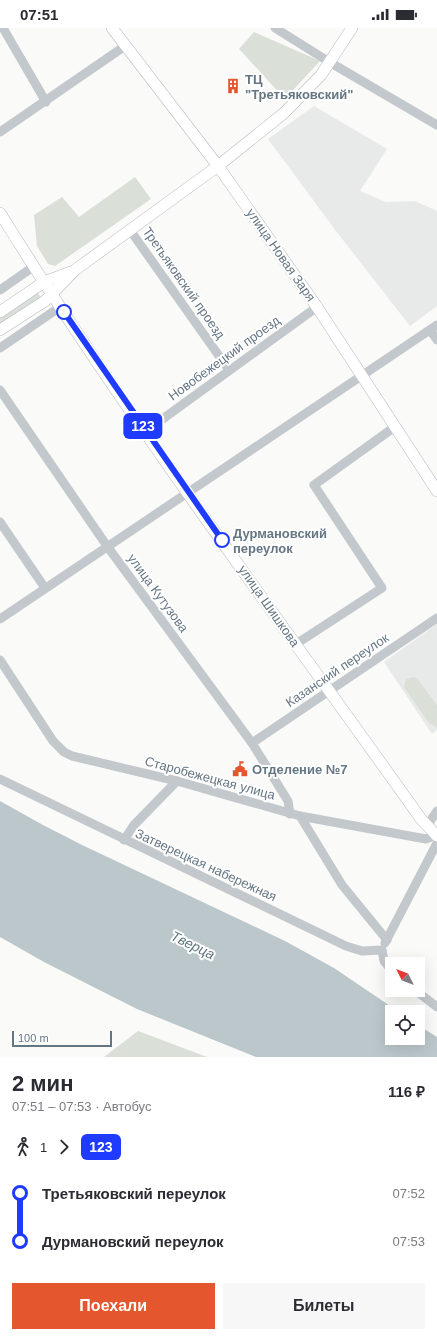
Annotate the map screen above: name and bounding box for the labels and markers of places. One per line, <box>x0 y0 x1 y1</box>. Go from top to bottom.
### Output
place label: ТЦ "Третьяковский" <box>245 72 353 102</box>
building icon: ТЦ "Третьяковский" <box>224 77 242 95</box>
unlabelled marker <box>56 304 72 320</box>
place label: Дурмановский переулок <box>233 526 327 556</box>
marker: Дурмановский переулок <box>214 532 230 548</box>
public building icon: Отделение №7 <box>231 760 249 778</box>
place label: Отделение №7 <box>252 762 348 777</box>

